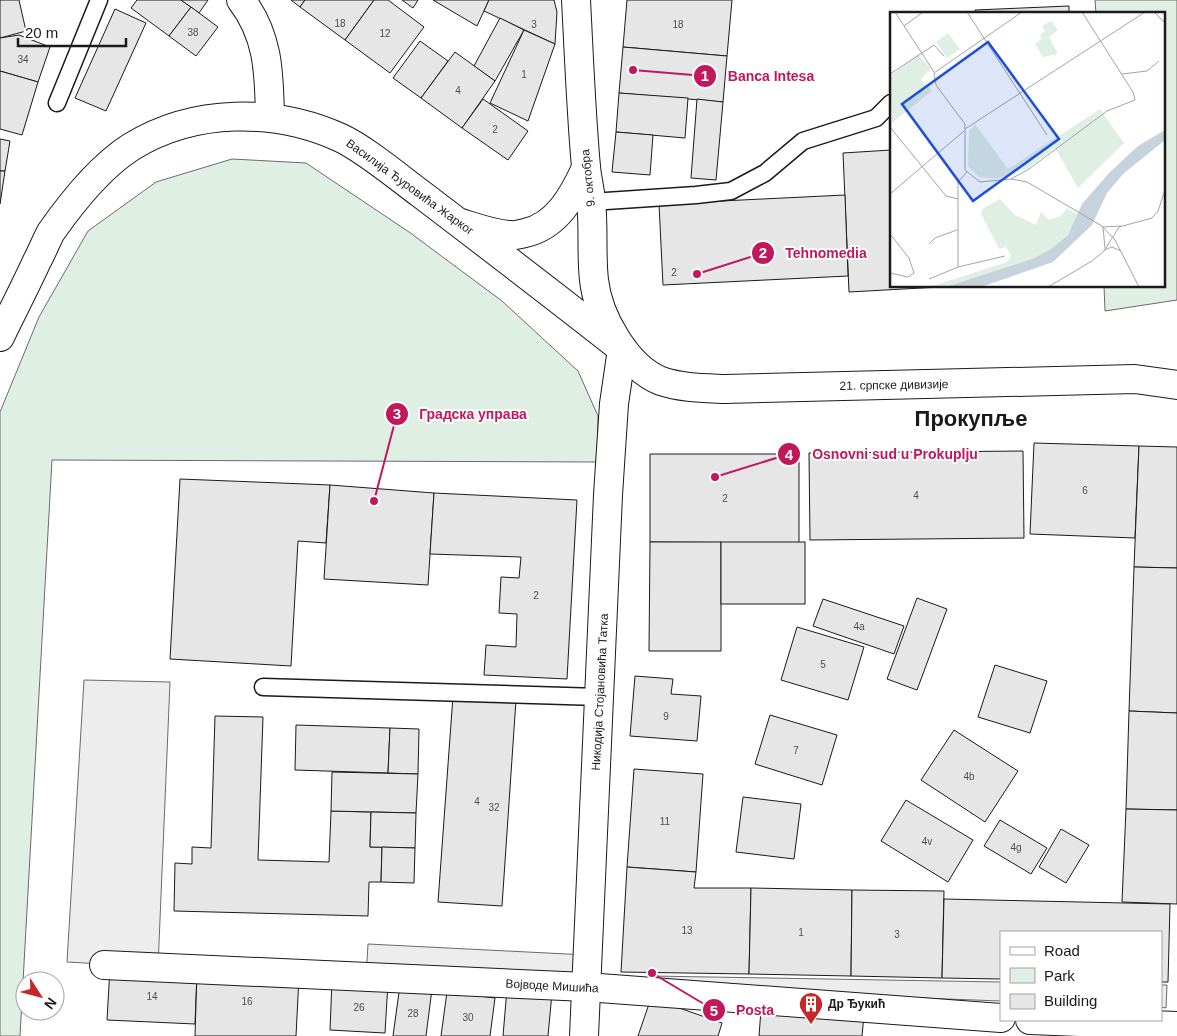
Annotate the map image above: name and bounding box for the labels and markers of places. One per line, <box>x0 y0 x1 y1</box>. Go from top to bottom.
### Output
callout: Banca Intesa <box>693 61 824 90</box>
callout: Tehnomedia <box>751 239 877 268</box>
callout: Градска управа <box>385 400 537 429</box>
callout: Osnovni sud u Prokuplju <box>777 440 988 469</box>
building icon: Др Ђукић <box>798 991 824 1025</box>
callout: Posta <box>701 996 784 1025</box>
place label: Др Ђукић <box>828 997 885 1011</box>

